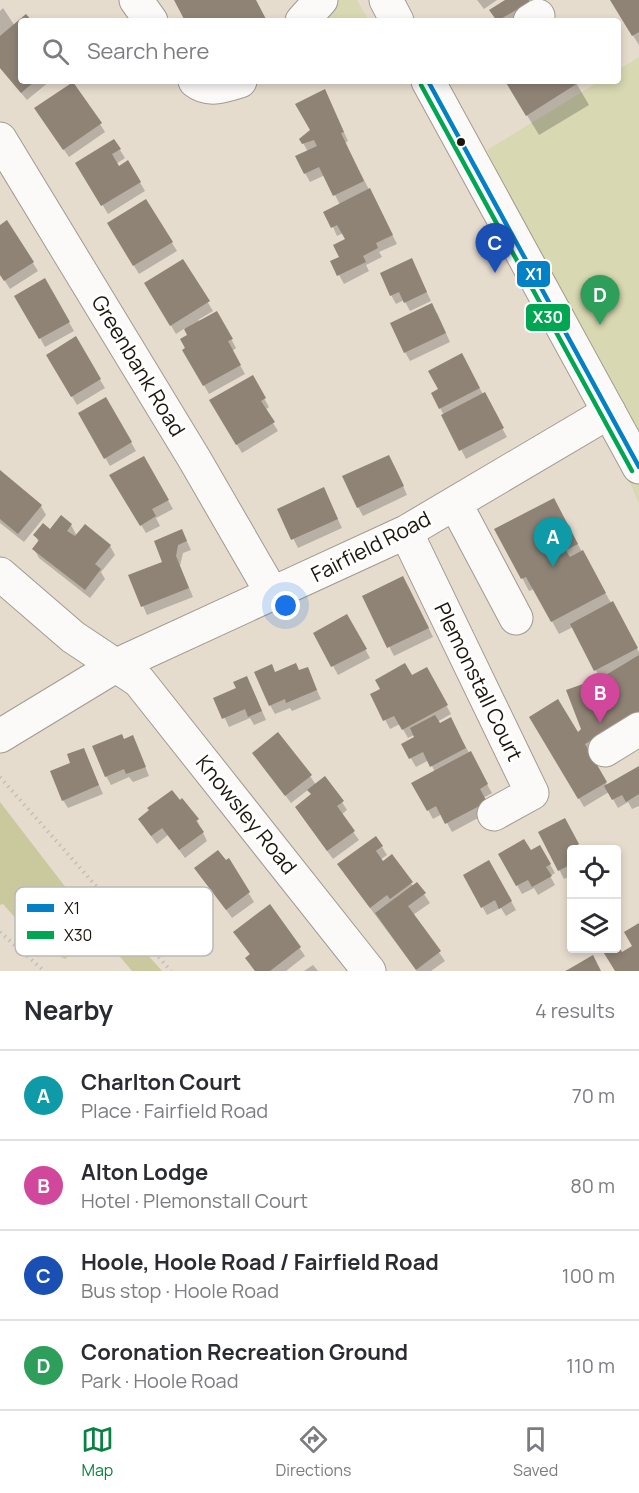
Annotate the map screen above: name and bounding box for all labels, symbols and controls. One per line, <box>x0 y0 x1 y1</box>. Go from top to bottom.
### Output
search box <box>18 18 621 84</box>
icon: search <box>39 35 72 68</box>
text: Search here <box>87 36 209 66</box>
unlabelled marker <box>455 136 467 148</box>
pin: C <box>476 224 514 273</box>
line badge: X1 <box>516 260 551 288</box>
text: X1 <box>525 263 543 285</box>
pin: D <box>580 276 620 325</box>
street label: Greenbank Road <box>86 290 192 441</box>
line badge: X30 <box>525 303 571 332</box>
text: X30 <box>533 306 563 328</box>
street label: Fairfield Road <box>306 504 435 588</box>
pin: A <box>534 518 572 567</box>
your location <box>271 591 300 620</box>
street label: Plemonstall Court <box>428 598 529 766</box>
pin: B <box>580 674 620 723</box>
street label: Knowsley Road <box>190 749 303 880</box>
map controls <box>567 845 621 953</box>
button: locate <box>567 845 621 899</box>
legend <box>15 887 213 956</box>
text: X1 <box>64 897 80 919</box>
button: layers <box>567 899 621 953</box>
text: X30 <box>64 924 92 946</box>
text: Nearby <box>24 992 113 1028</box>
text: 4 results <box>535 997 615 1024</box>
text: Charlton Court <box>81 1067 241 1097</box>
text: A <box>37 1082 50 1109</box>
text: 70 m <box>572 1082 615 1109</box>
text: Place · Fairfield Road <box>81 1097 268 1124</box>
text: Alton Lodge <box>81 1157 208 1187</box>
text: B <box>37 1172 50 1199</box>
text: 80 m <box>570 1172 615 1199</box>
text: Hotel · Plemonstall Court <box>81 1187 308 1214</box>
text: Hoole, Hoole Road / Fairfield Road <box>81 1247 439 1277</box>
text: C <box>36 1262 51 1289</box>
text: 100 m <box>562 1262 615 1289</box>
text: Bus stop · Hoole Road <box>81 1277 279 1304</box>
text: Coronation Recreation Ground <box>81 1337 408 1367</box>
text: D <box>36 1352 51 1379</box>
text: 110 m <box>566 1352 615 1379</box>
text: Park · Hoole Road <box>81 1367 239 1394</box>
tab: Map <box>81 1423 114 1481</box>
tab: Directions <box>276 1423 351 1481</box>
tab: Saved <box>513 1423 558 1481</box>

